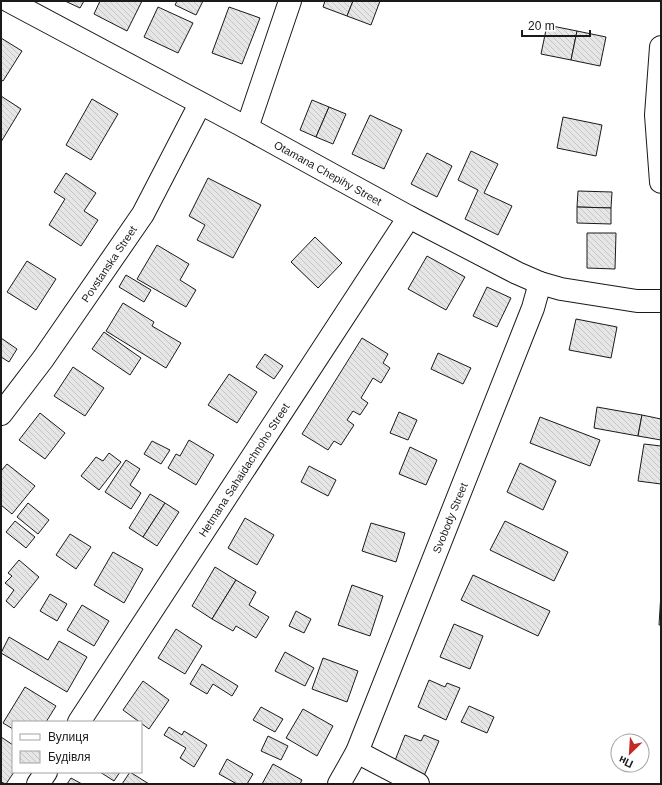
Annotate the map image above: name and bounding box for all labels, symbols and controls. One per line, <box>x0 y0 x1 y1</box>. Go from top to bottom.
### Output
scale bar <box>522 12 590 38</box>
text: 20 m <box>528 19 555 33</box>
street label: Otamana Chepihy Street <box>272 138 384 208</box>
street label: Povstanska Street <box>79 224 139 304</box>
street label: Hetmana Sahaidachnoho Street <box>196 401 292 539</box>
street label: Svobody Street <box>430 481 470 555</box>
legend <box>12 721 142 773</box>
text: Вулиця <box>48 730 89 744</box>
north arrow <box>610 733 650 773</box>
text: Будівля <box>48 750 90 764</box>
text: Пн <box>617 754 635 771</box>

